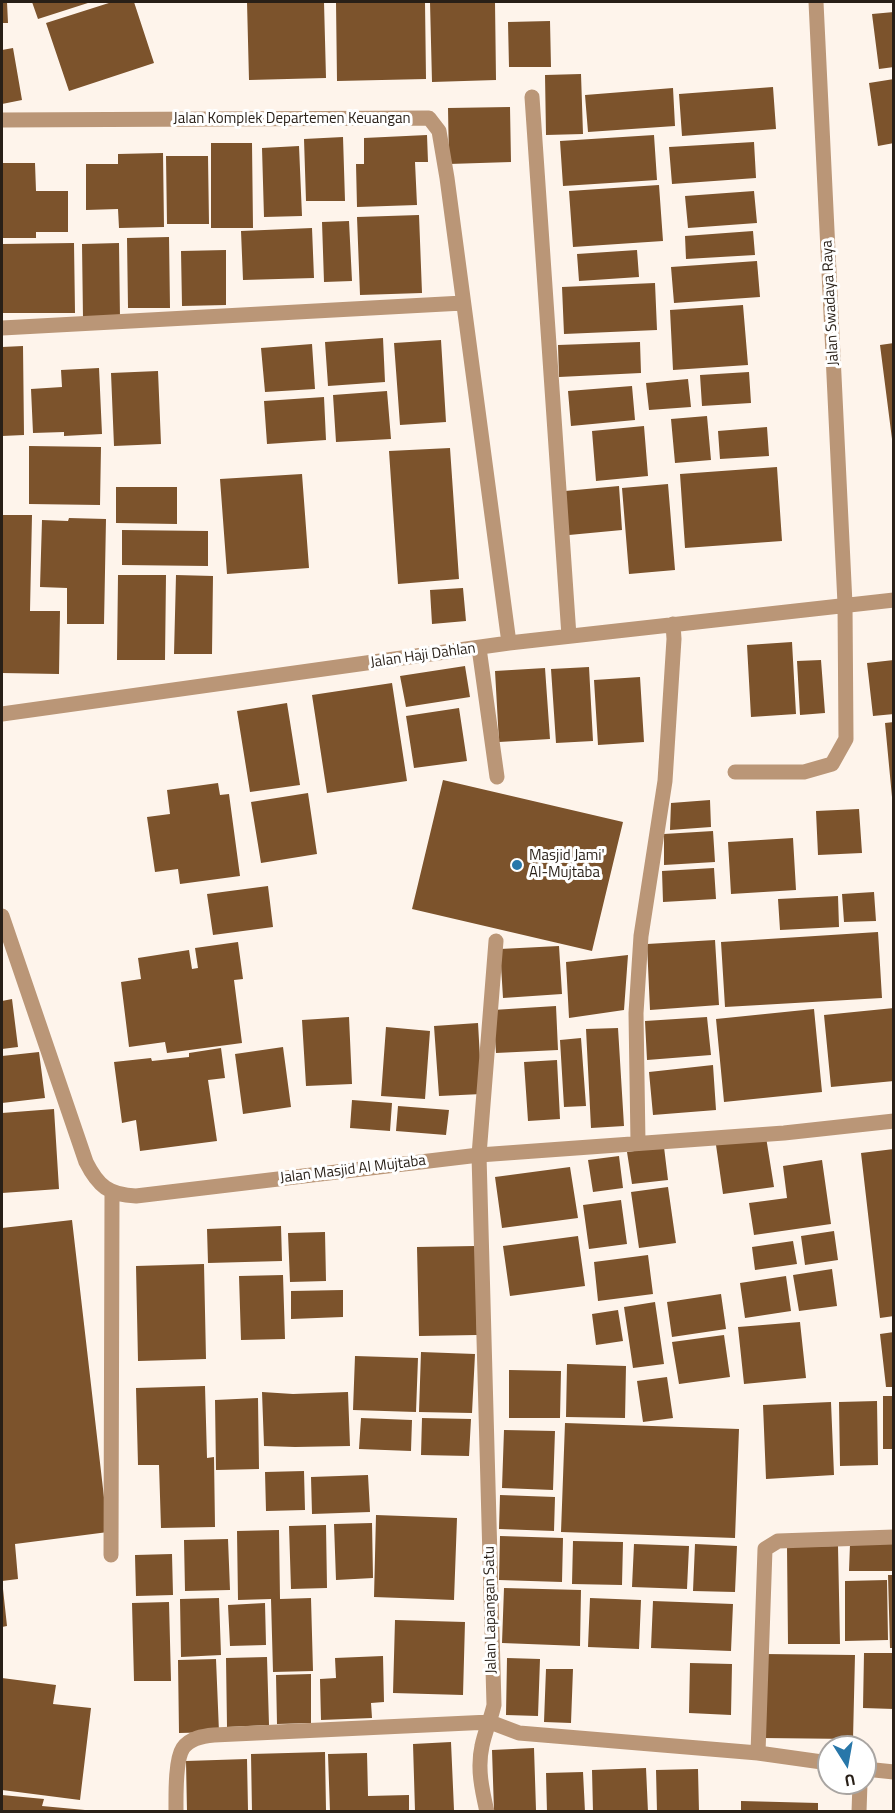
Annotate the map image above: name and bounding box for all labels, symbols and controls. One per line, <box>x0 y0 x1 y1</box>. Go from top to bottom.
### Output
street label: Jalan Komplek Departemen Keuangan <box>173 110 411 128</box>
street label: Jalan Swadaya Raya <box>819 240 843 366</box>
street label: Jalan Haji Dahlan <box>369 640 477 672</box>
place label: Masjid Jami' Al-Mujtaba <box>529 847 605 882</box>
marker: Masjid Jami' Al-Mujtaba <box>510 858 524 872</box>
street label: Jalan Masjid Al Mujtaba <box>279 1152 427 1188</box>
street label: Jalan Lapangan Satu <box>481 1546 501 1674</box>
north arrow <box>817 1735 877 1795</box>
text: U <box>843 1768 857 1793</box>

